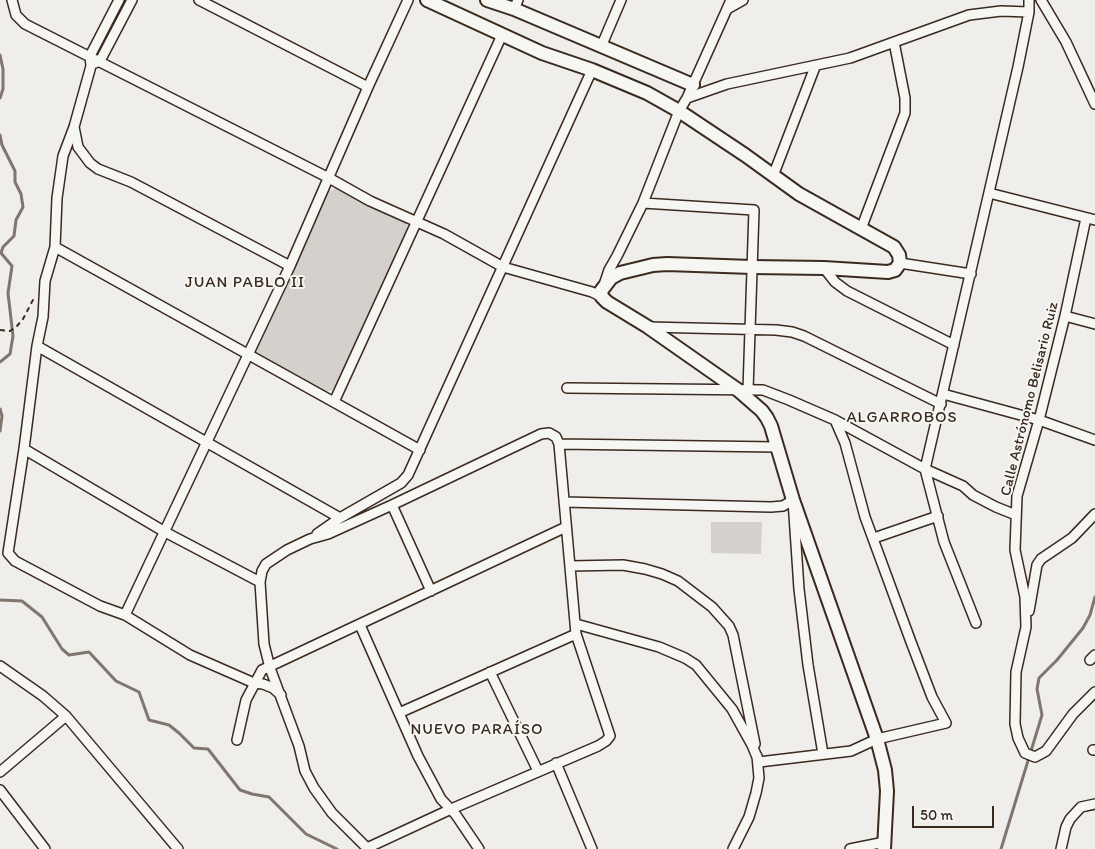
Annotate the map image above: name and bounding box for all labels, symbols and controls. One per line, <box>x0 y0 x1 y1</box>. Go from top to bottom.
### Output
district label: JUAN PABLO II <box>184 273 306 293</box>
street label: Calle Astrónomo Belisario Ruiz <box>997 300 1063 498</box>
district label: ALGARROBOS <box>845 408 959 428</box>
district label: NUEVO PARAÍSO <box>409 720 545 740</box>
scale bar <box>915 796 998 828</box>
text: 50 m <box>920 806 953 824</box>

